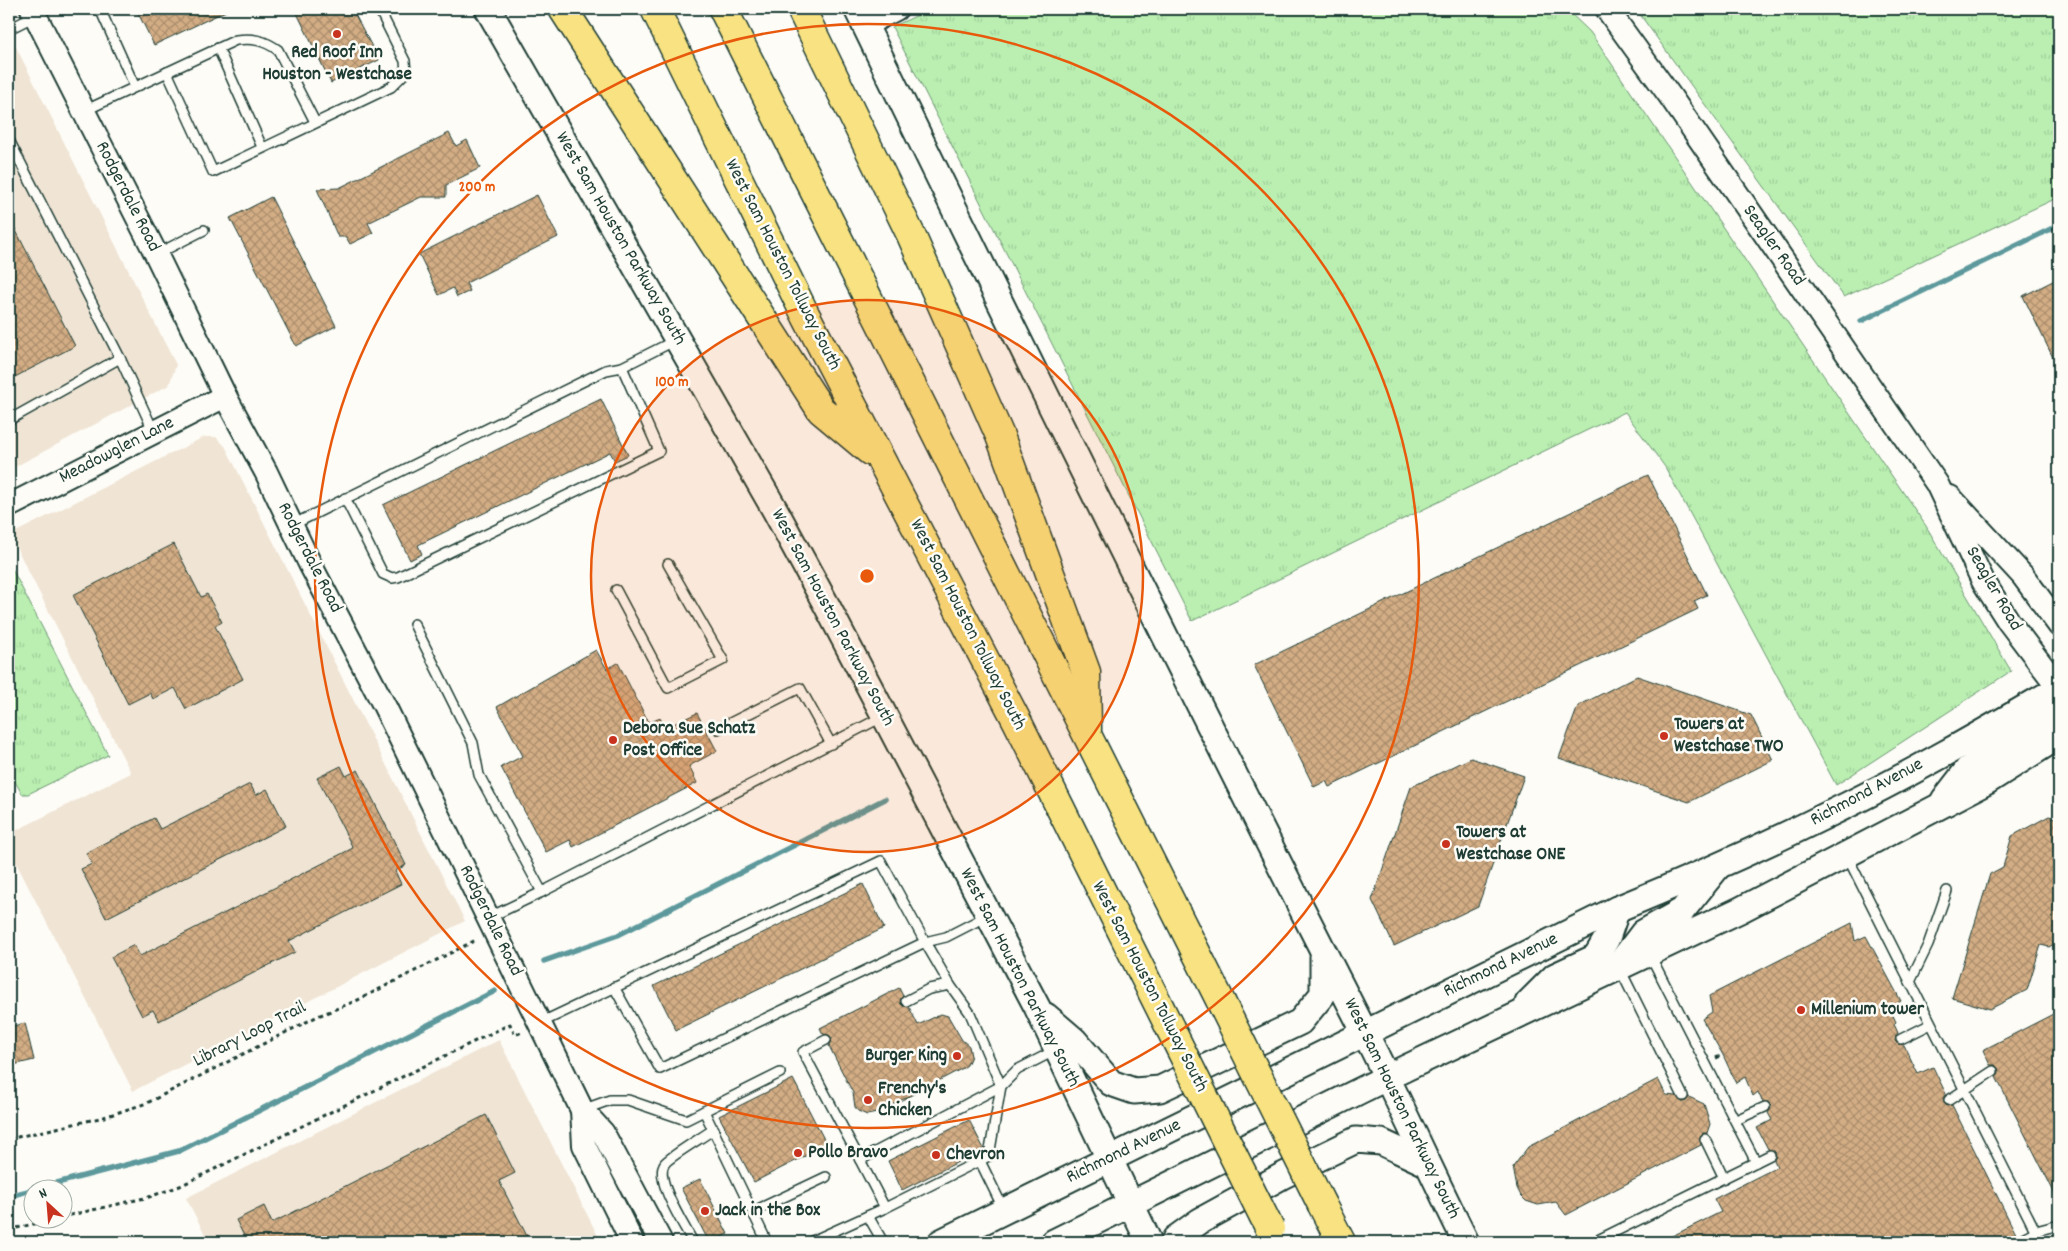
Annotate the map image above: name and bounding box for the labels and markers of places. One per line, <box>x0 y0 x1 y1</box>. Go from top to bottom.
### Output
marker: Red Roof Inn Houston - Westchase <box>331 28 343 40</box>
place label: Red Roof Inn Houston - Westchase <box>262 40 412 89</box>
centre of rings <box>858 567 876 585</box>
place label: Towers at Westchase TWO <box>1674 712 1784 761</box>
place label: Debora Sue Schatz Post Office <box>623 716 756 765</box>
marker: Towers at Westchase TWO <box>1658 730 1670 742</box>
marker: Debora Sue Schatz Post Office <box>607 734 619 746</box>
place label: Towers at Westchase ONE <box>1456 820 1566 869</box>
marker: Towers at Westchase ONE <box>1440 838 1452 850</box>
place label: Millenium tower <box>1811 997 1925 1024</box>
marker: Millenium tower <box>1795 1004 1807 1016</box>
place label: Burger King <box>865 1043 947 1070</box>
marker: Burger King <box>951 1050 963 1062</box>
place label: Frenchy's Chicken <box>878 1076 946 1125</box>
marker: Frenchy's Chicken <box>862 1094 874 1106</box>
place label: Pollo Bravo <box>808 1140 889 1167</box>
place label: Chevron <box>946 1142 1005 1169</box>
marker: Pollo Bravo <box>792 1147 804 1159</box>
marker: Chevron <box>930 1149 942 1161</box>
place label: Jack in the Box <box>715 1198 821 1225</box>
marker: Jack in the Box <box>699 1205 711 1217</box>

